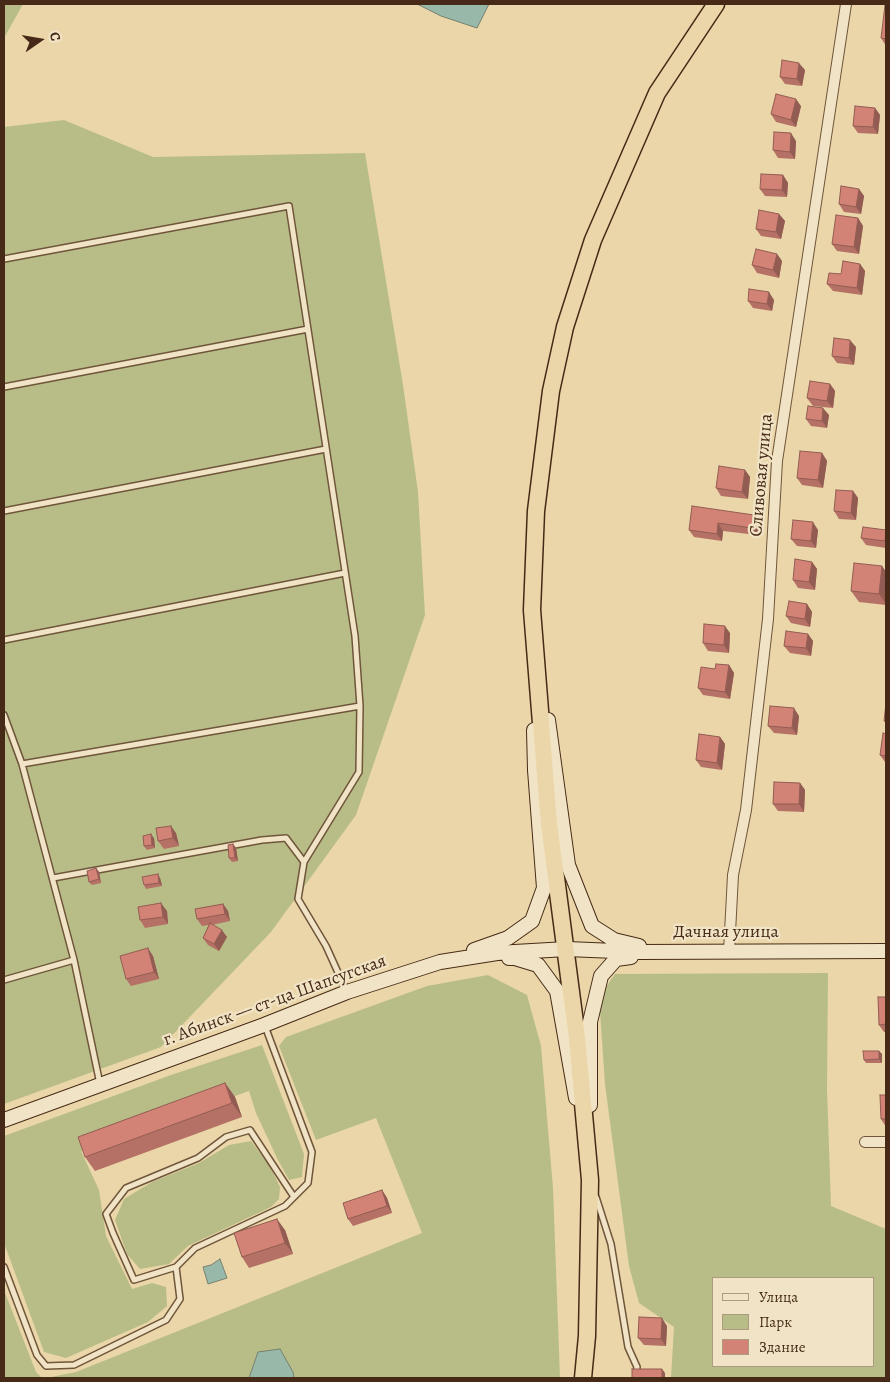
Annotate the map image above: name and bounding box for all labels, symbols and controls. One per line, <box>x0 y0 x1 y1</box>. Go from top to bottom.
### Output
north arrow <box>15 15 65 65</box>
text: С <box>45 30 65 43</box>
street label: Сливовая улица <box>746 413 778 537</box>
street label: Дачная улица <box>673 922 779 944</box>
street label: г. Абинск — ст-ца Шапсугская <box>161 951 389 1051</box>
legend <box>712 1277 875 1367</box>
text: Улица <box>759 1287 798 1307</box>
text: Парк <box>759 1312 792 1332</box>
text: Здание <box>759 1337 806 1357</box>

